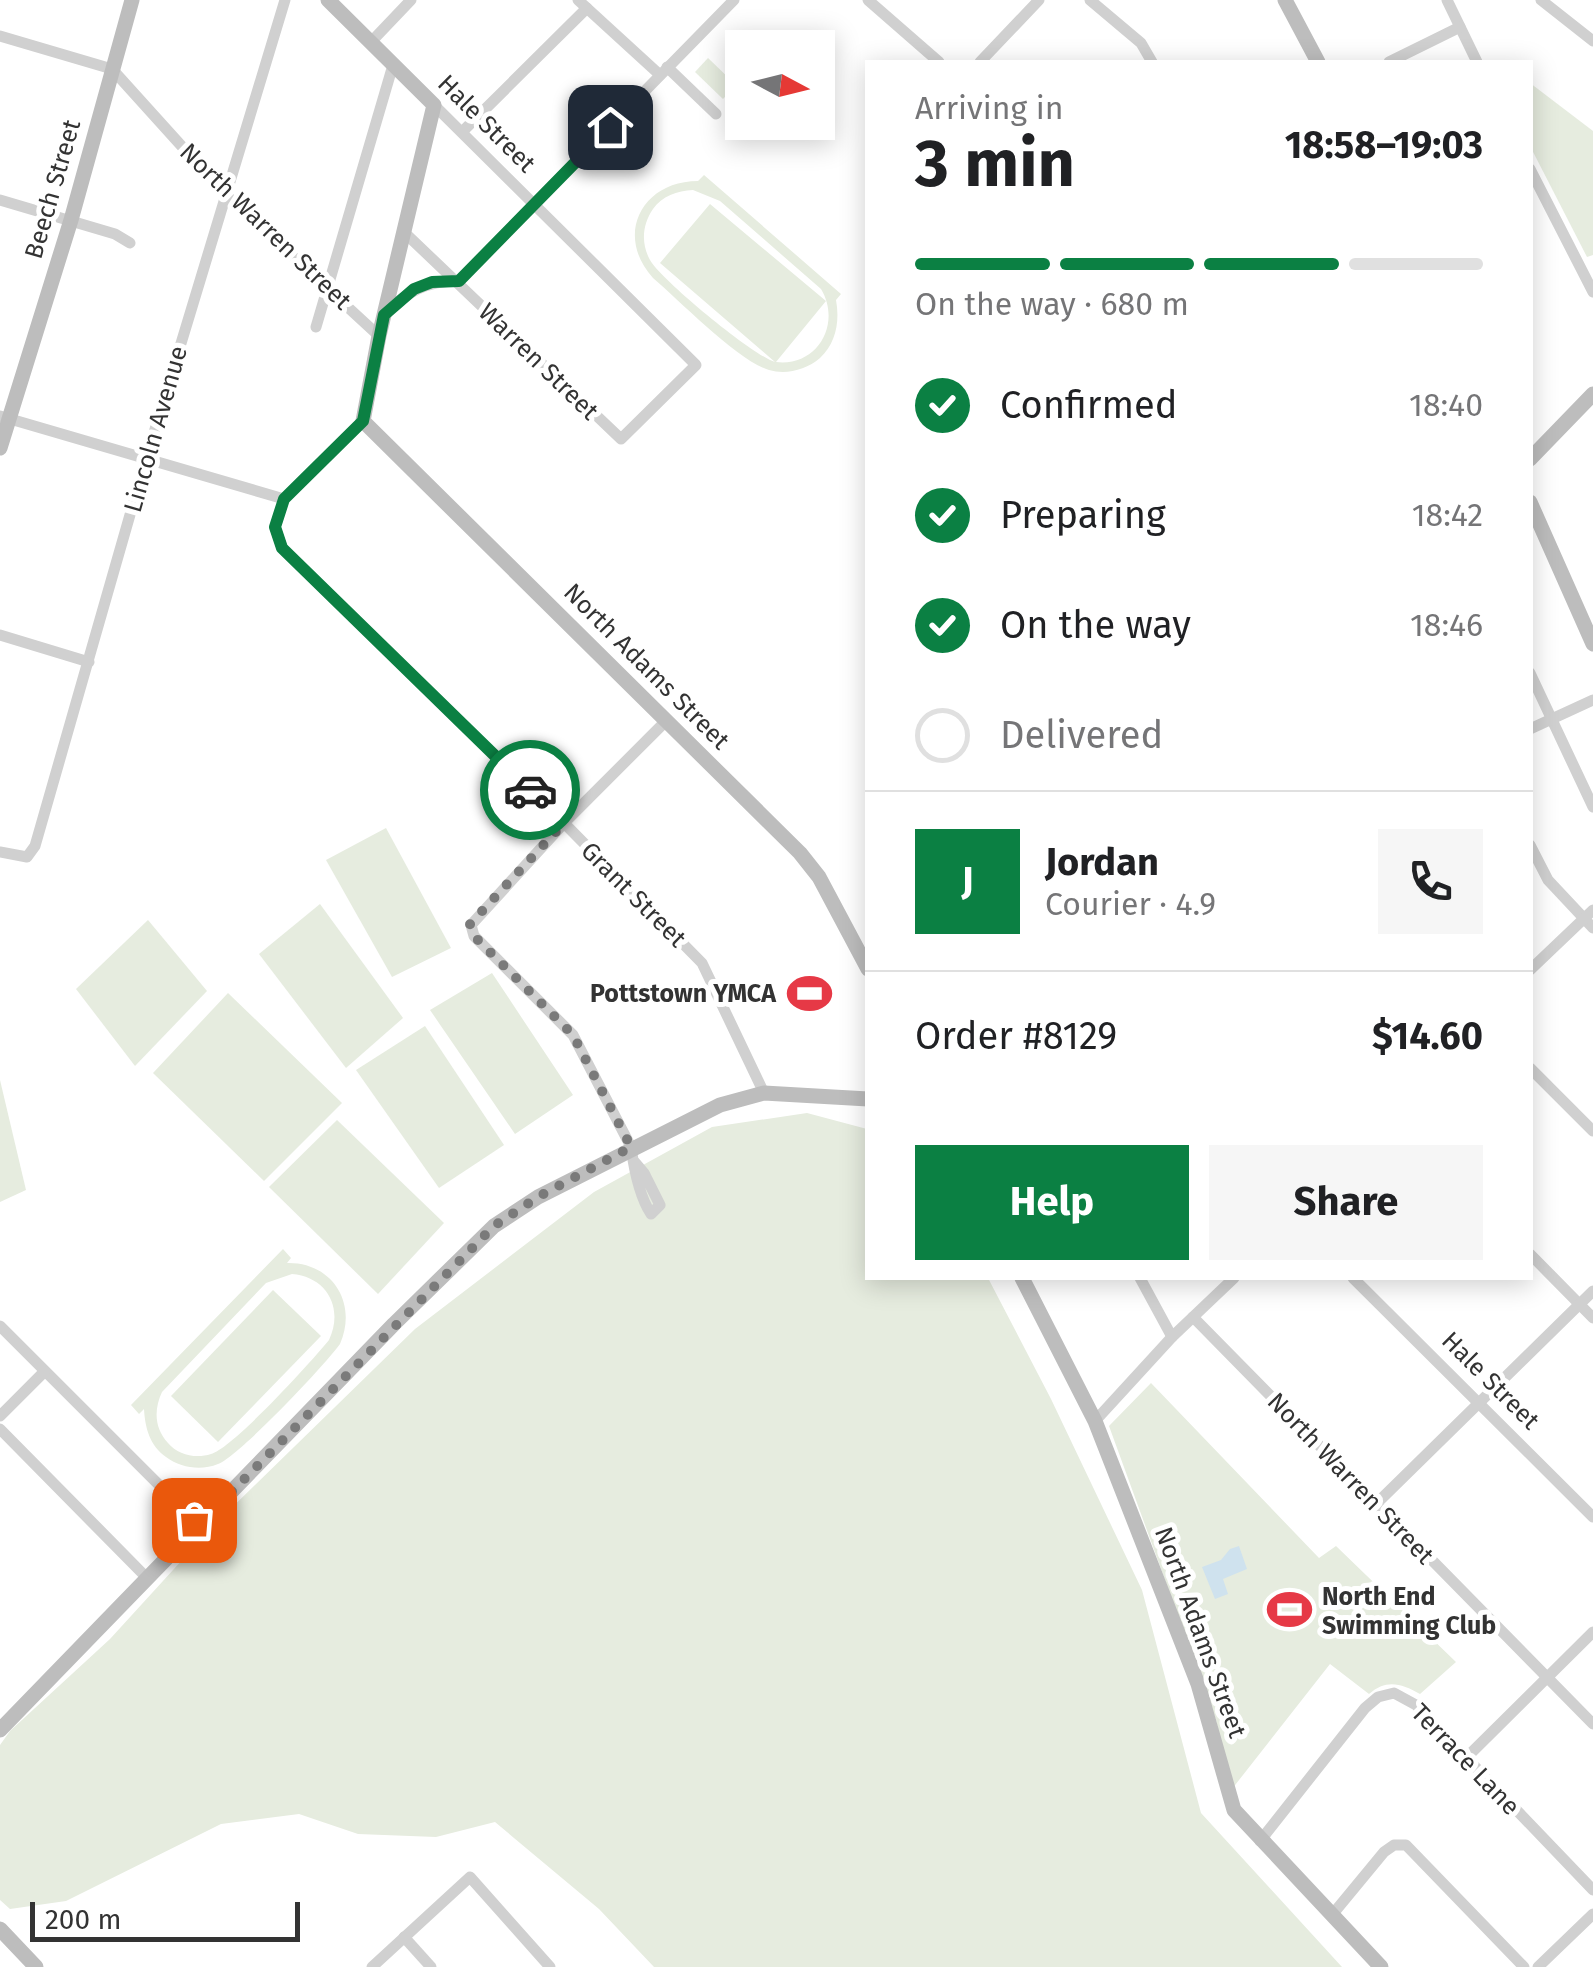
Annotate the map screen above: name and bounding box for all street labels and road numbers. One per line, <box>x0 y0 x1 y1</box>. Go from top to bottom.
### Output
street label: Hale Street <box>431 69 542 179</box>
street label: Beech Street <box>19 115 87 262</box>
street label: North Warren Street <box>173 137 358 317</box>
street label: Warren Street <box>472 297 605 427</box>
street label: Lincoln Avenue <box>118 343 194 516</box>
street label: North Adams Street <box>557 578 736 757</box>
street label: Grant Street <box>575 836 693 954</box>
street label: Hale Street <box>1435 1326 1546 1436</box>
street label: North Warren Street <box>1261 1387 1440 1571</box>
street label: North Adams Street <box>1148 1523 1252 1743</box>
street label: Terrace Lane <box>1405 1698 1526 1822</box>

